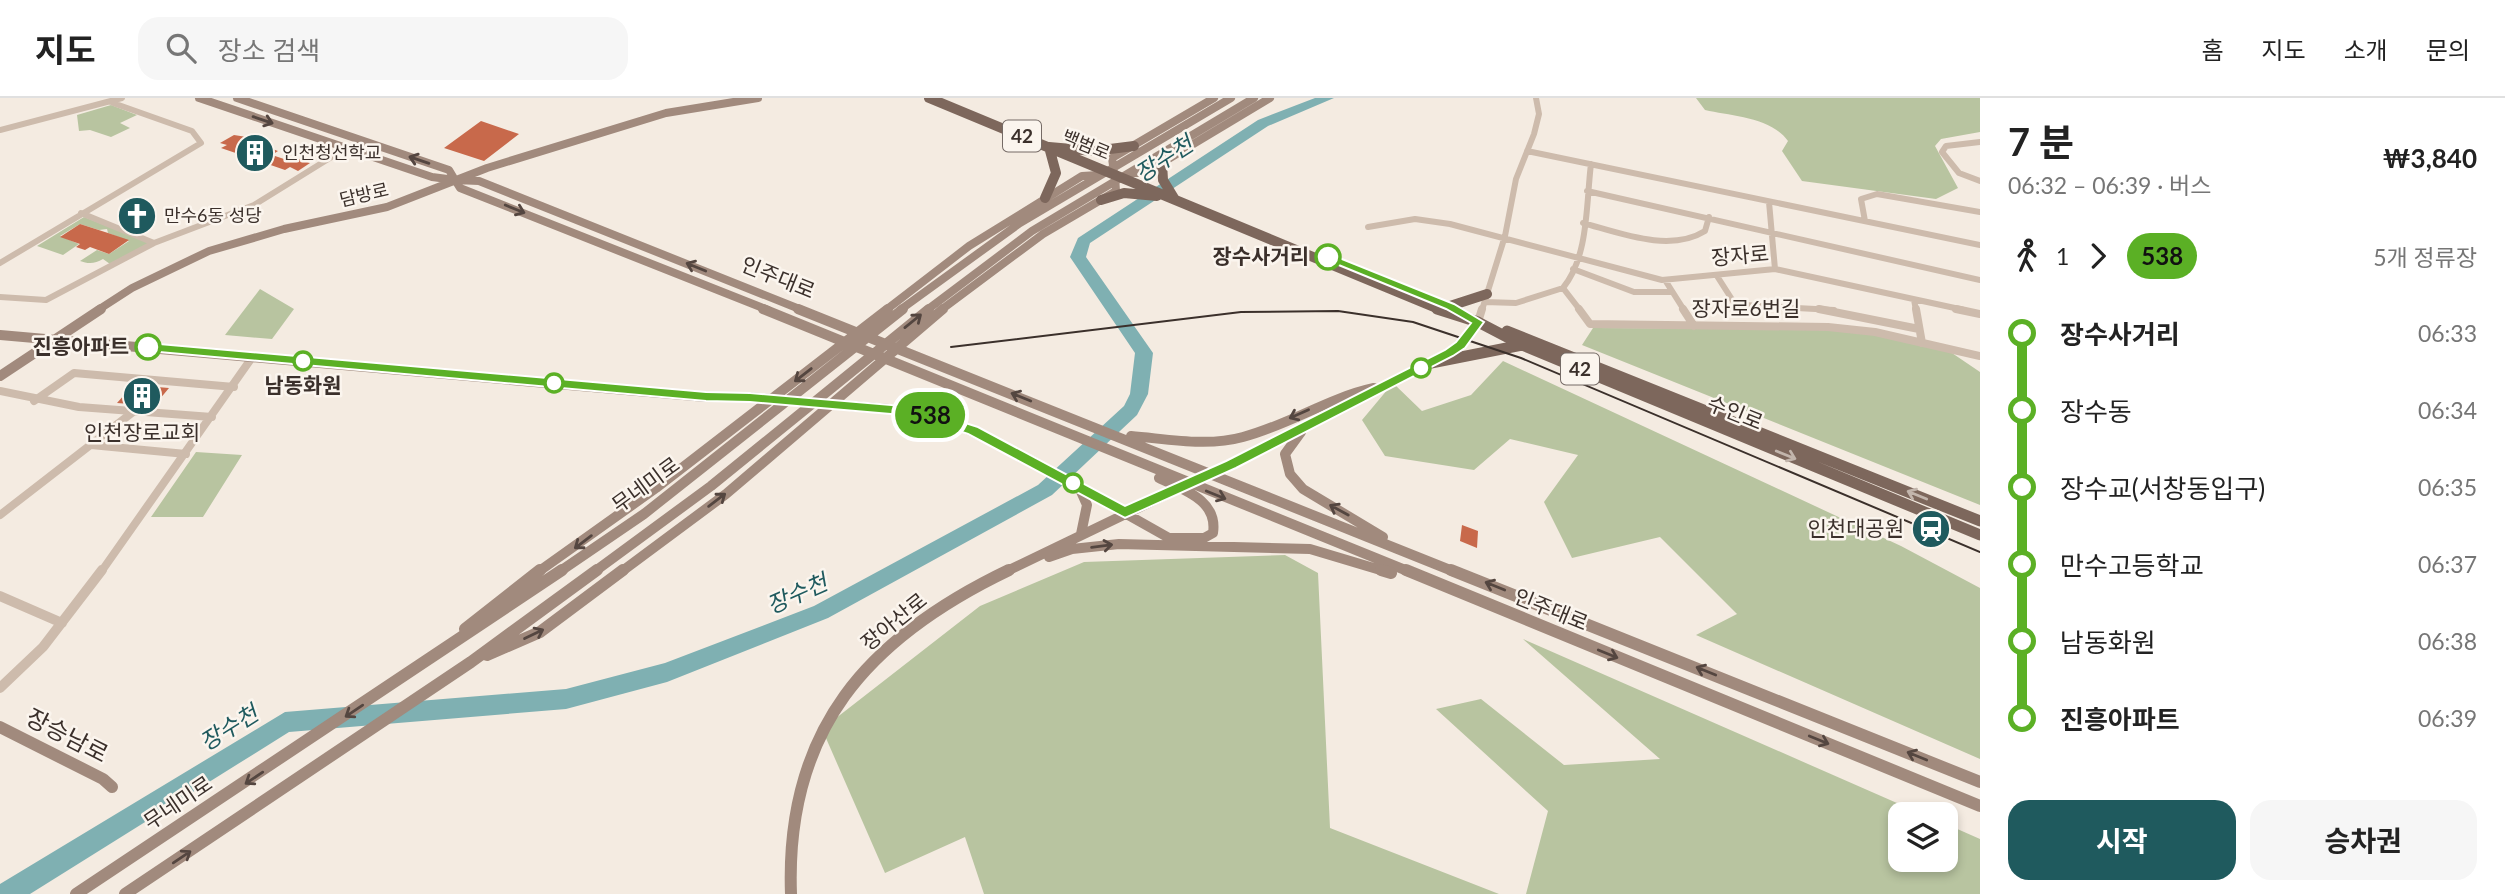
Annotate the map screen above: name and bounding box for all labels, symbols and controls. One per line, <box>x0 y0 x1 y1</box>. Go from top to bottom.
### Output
search box <box>138 17 628 80</box>
text: 지도 <box>35 29 96 69</box>
icon: search <box>162 29 200 67</box>
text: 장소 검색 <box>218 34 320 66</box>
text: 홈 <box>2201 35 2223 64</box>
text: 지도 <box>2261 35 2306 64</box>
text: 소개 <box>2344 35 2388 64</box>
text: 문의 <box>2426 35 2470 64</box>
one-way arrow <box>252 115 274 127</box>
text: 7 분 <box>2008 118 2074 164</box>
road number: 42 <box>1003 120 1041 152</box>
street label: 백범로 <box>1059 125 1114 164</box>
water label: 장수천 <box>1129 128 1200 187</box>
building icon: 인천청선학교 <box>234 132 276 174</box>
place label: 인천청선학교 <box>282 141 381 163</box>
text: ₩3,840 <box>2383 142 2477 174</box>
one-way arrow <box>408 152 430 165</box>
text: 06:32 – 06:39 · 버스 <box>2008 171 2211 199</box>
street label: 담방로 <box>337 178 390 210</box>
church icon: 만수6동 성당 <box>116 195 158 237</box>
place label: 만수6동 성당 <box>164 204 262 226</box>
one-way arrow <box>503 204 525 217</box>
icon: walk <box>2008 237 2046 275</box>
icon: forward <box>2079 237 2117 275</box>
street label: 장자로 <box>1710 240 1770 269</box>
text: 538 <box>2141 241 2183 270</box>
text: 1 <box>2056 242 2069 270</box>
place label: 장수사거리 <box>1212 243 1309 268</box>
text: 5개 정류장 <box>2373 243 2477 271</box>
marker: 장수사거리 <box>1315 244 1341 270</box>
street label: 인주대로 <box>738 251 819 303</box>
one-way arrow <box>686 259 708 272</box>
street label: 장자로6번길 <box>1692 295 1800 320</box>
one-way arrow <box>904 313 922 329</box>
text: 장수사거리 <box>2060 318 2180 350</box>
text: 06:33 <box>2418 319 2477 347</box>
place label: 진흥아파트 <box>32 333 129 358</box>
marker: 진흥아파트 <box>135 334 161 360</box>
marker: 남동화원 <box>293 351 313 371</box>
road number: 42 <box>1561 354 1599 384</box>
unlabelled marker <box>1411 358 1431 378</box>
one-way arrow <box>794 368 813 383</box>
place label: 남동화원 <box>264 372 342 397</box>
unlabelled marker <box>544 373 564 393</box>
building icon: 인천장로교회 <box>121 375 163 417</box>
street label: 수인로 <box>1704 389 1767 434</box>
one-way arrow <box>1011 390 1032 403</box>
line badge: 538 <box>890 392 970 438</box>
text: 장수동 <box>2060 395 2132 427</box>
text: 06:34 <box>2418 396 2477 424</box>
text: 538 <box>909 400 951 429</box>
one-way arrow <box>1288 408 1310 421</box>
place label: 인천장로교회 <box>84 419 200 444</box>
one-way arrow <box>1775 449 1797 462</box>
street label: 무네미로 <box>607 451 684 517</box>
text: 장수교(서창동입구) <box>2060 472 2265 504</box>
unlabelled marker <box>1063 473 1083 493</box>
text: 06:35 <box>2418 473 2477 501</box>
one-way arrow <box>1906 488 1928 501</box>
one-way arrow <box>1205 489 1227 502</box>
one-way arrow <box>707 493 726 507</box>
one-way arrow <box>1330 503 1350 517</box>
station icon: 인천대공원 <box>1910 508 1952 550</box>
place label: 인천대공원 <box>1807 515 1904 540</box>
one-way arrow <box>574 535 593 550</box>
one-way arrow <box>1090 539 1113 552</box>
text: 만수고등학교 <box>2060 549 2204 581</box>
text: 06:37 <box>2418 550 2477 578</box>
water label: 장수천 <box>762 566 834 619</box>
one-way arrow <box>1484 579 1506 592</box>
street label: 인주대로 <box>1511 583 1592 635</box>
street label: 장아산로 <box>855 587 931 655</box>
text: 남동화원 <box>2060 626 2156 658</box>
one-way arrow <box>523 627 544 640</box>
text: 06:38 <box>2418 627 2477 655</box>
one-way arrow <box>1597 649 1619 662</box>
one-way arrow <box>1695 664 1717 677</box>
water label: 장수천 <box>194 697 265 756</box>
street label: 장승남로 <box>22 702 114 768</box>
one-way arrow <box>345 703 364 718</box>
text: 진흥아파트 <box>2060 703 2180 735</box>
text: 06:39 <box>2418 704 2477 732</box>
one-way arrow <box>1808 735 1830 748</box>
one-way arrow <box>1906 749 1928 762</box>
street label: 무네미로 <box>138 770 216 834</box>
one-way arrow <box>245 770 264 785</box>
button: 시작 <box>2008 800 2236 880</box>
button: 승차권 <box>2250 800 2477 880</box>
map controls <box>1888 802 1958 872</box>
button: layers <box>1888 802 1958 872</box>
one-way arrow <box>172 849 191 864</box>

